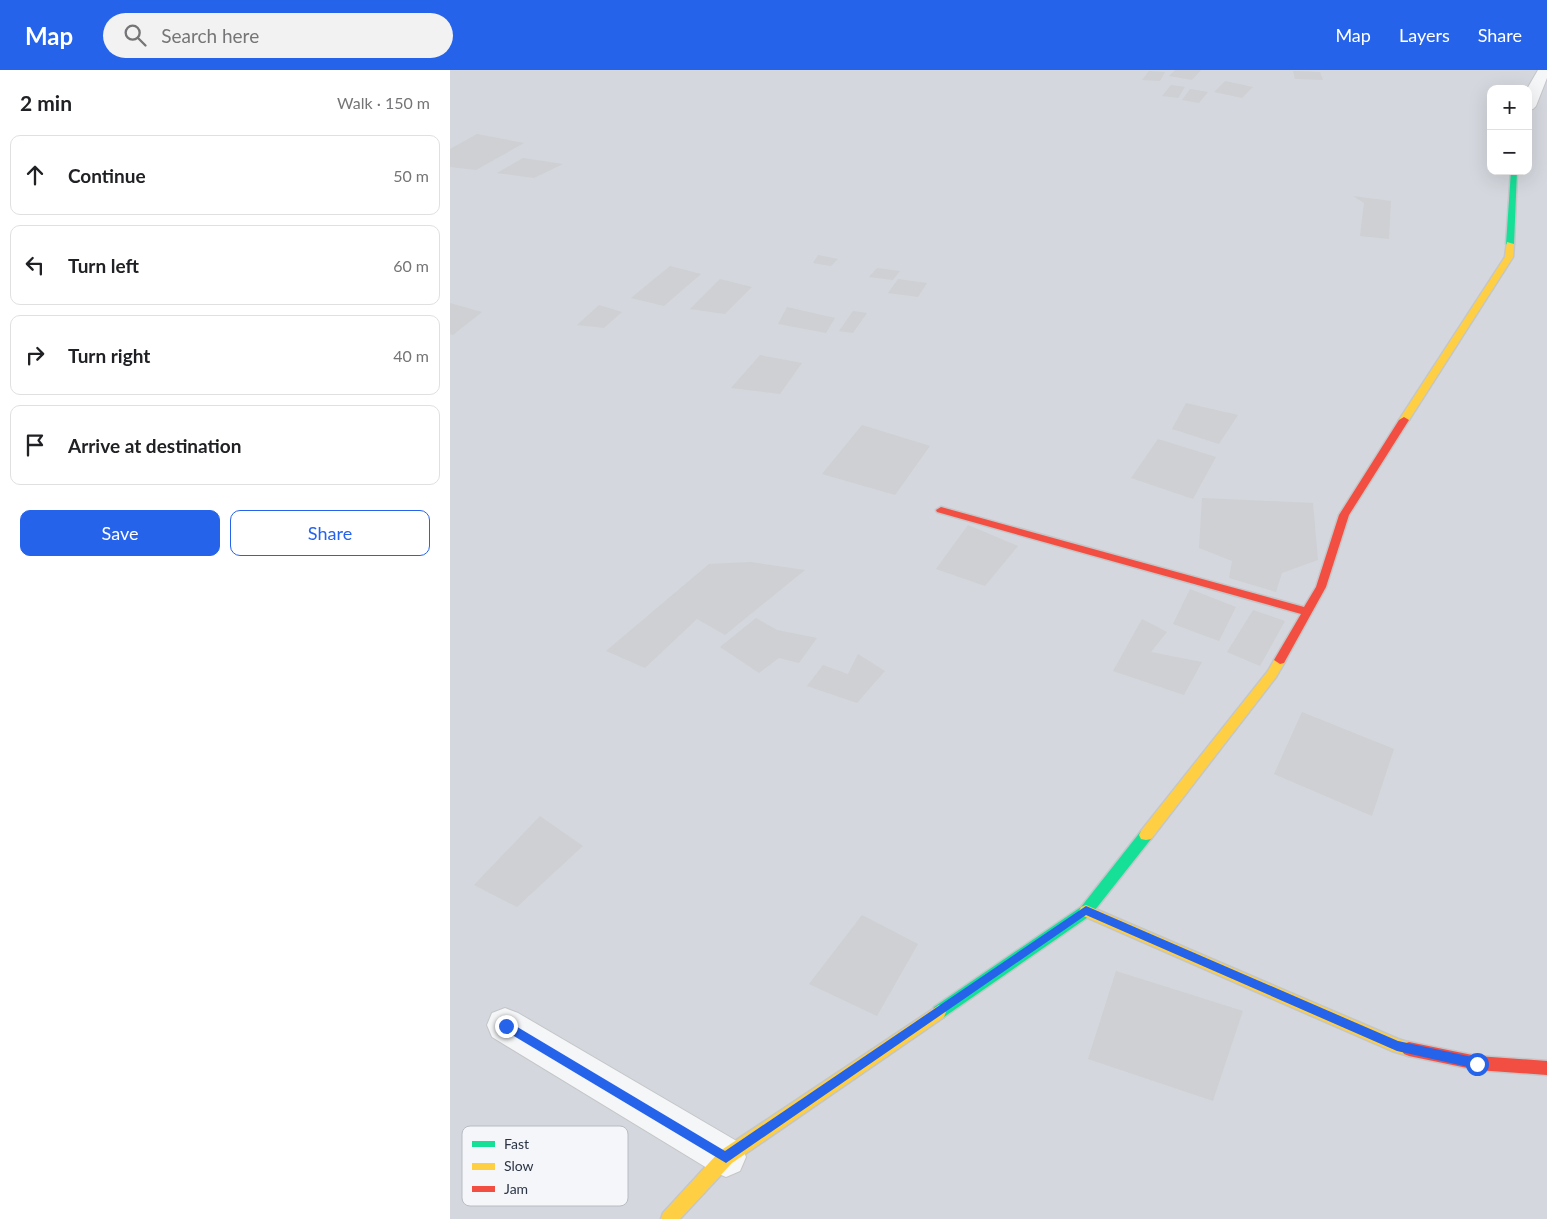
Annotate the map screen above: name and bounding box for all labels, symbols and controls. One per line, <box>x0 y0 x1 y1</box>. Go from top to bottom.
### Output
search box <box>103 13 453 58</box>
text: Map <box>25 21 73 50</box>
icon: search <box>121 21 149 49</box>
text: Search here <box>161 24 259 47</box>
text: Map <box>1335 24 1371 46</box>
text: Layers <box>1399 24 1450 46</box>
text: Share <box>1478 24 1522 46</box>
map controls <box>1487 85 1532 175</box>
button: + <box>1487 85 1532 130</box>
text: 2 min <box>20 90 72 115</box>
text: Walk · 150 m <box>337 93 430 112</box>
button: − <box>1487 130 1532 175</box>
icon: ahead <box>21 161 49 189</box>
text: Continue <box>68 164 146 187</box>
text: 50 m <box>393 166 429 185</box>
icon: left <box>21 251 49 279</box>
text: Turn left <box>68 254 139 277</box>
text: 60 m <box>393 256 429 275</box>
icon: right <box>21 341 49 369</box>
text: Turn right <box>68 344 150 367</box>
text: 40 m <box>393 346 429 365</box>
icon: arrive <box>21 431 49 459</box>
text: Arrive at destination <box>68 434 241 457</box>
button: Save <box>20 510 220 556</box>
button: Share <box>230 510 430 556</box>
route end <box>495 1015 518 1038</box>
route start <box>1466 1053 1489 1076</box>
legend <box>462 1126 628 1206</box>
text: Fast <box>504 1135 529 1152</box>
text: Slow <box>504 1157 534 1174</box>
text: Jam <box>504 1180 528 1197</box>

